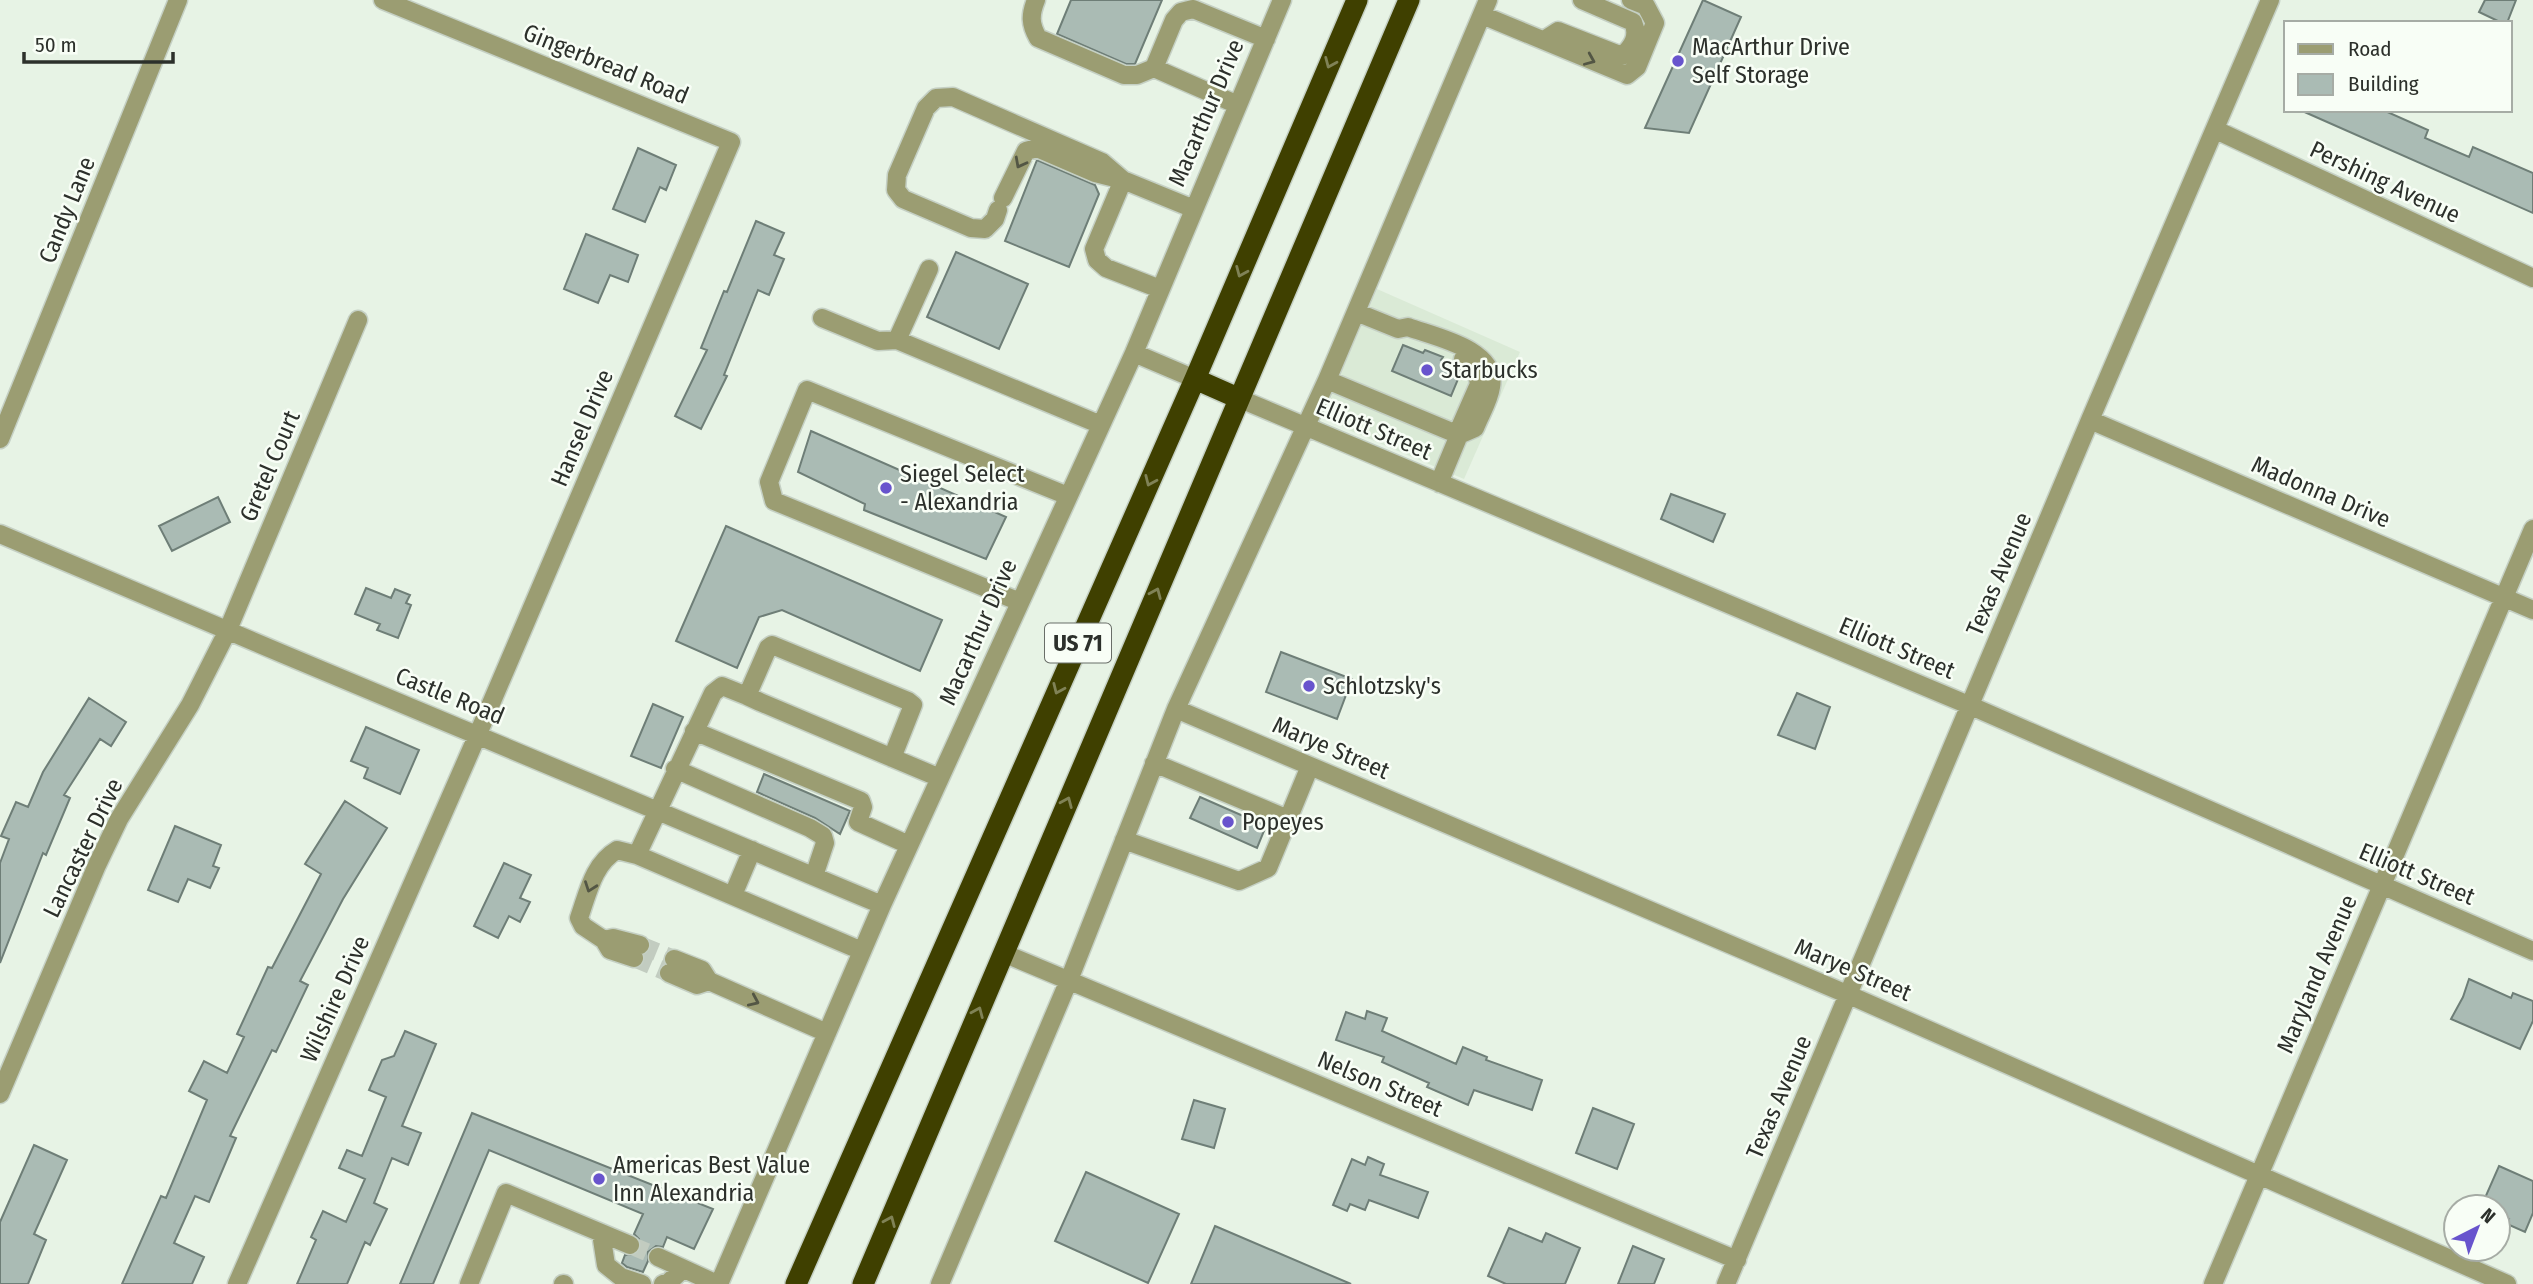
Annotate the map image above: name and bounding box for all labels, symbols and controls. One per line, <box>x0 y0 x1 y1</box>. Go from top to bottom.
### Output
street label: Gingerbread Road <box>519 18 693 110</box>
scale bar <box>24 21 173 65</box>
legend <box>2284 21 2512 112</box>
text: 50 m <box>35 32 77 58</box>
place label: MacArthur Drive Self Storage <box>1692 33 1850 89</box>
street label: Macarthur Drive <box>1162 35 1250 191</box>
text: Road <box>2348 36 2392 62</box>
one-way arrow <box>1583 52 1596 66</box>
marker: MacArthur Drive Self Storage <box>1670 53 1686 69</box>
one-way arrow <box>1324 56 1338 68</box>
text: Building <box>2348 71 2419 97</box>
street label: Pershing Avenue <box>2306 135 2464 229</box>
street label: Candy Lane <box>33 153 101 267</box>
one-way arrow <box>1014 156 1028 168</box>
one-way arrow <box>1235 265 1249 277</box>
place label: Starbucks <box>1441 356 1538 384</box>
marker: Starbucks <box>1419 362 1435 378</box>
street label: Hansel Drive <box>545 366 619 490</box>
street label: Elliott Street <box>1312 392 1436 466</box>
street label: Gretel Court <box>234 406 306 526</box>
street label: Madonna Drive <box>2247 450 2395 534</box>
place label: Siegel Select - Alexandria <box>900 460 1025 516</box>
one-way arrow <box>1144 473 1158 486</box>
marker: Siegel Select - Alexandria <box>878 480 894 496</box>
street label: Texas Avenue <box>1960 508 2038 640</box>
street label: Macarthur Drive <box>933 555 1023 709</box>
one-way arrow <box>1148 588 1162 600</box>
street label: Elliott Street <box>1835 611 1959 685</box>
road number: US 71 <box>1045 624 1111 663</box>
street label: Castle Road <box>392 662 508 730</box>
place label: Schlotzsky's <box>1323 672 1441 700</box>
marker: Schlotzsky's <box>1301 678 1317 694</box>
one-way arrow <box>1052 682 1066 694</box>
street label: Marye Street <box>1268 711 1394 785</box>
street label: Lancaster Drive <box>37 774 129 922</box>
one-way arrow <box>1059 797 1073 810</box>
place label: Popeyes <box>1242 808 1324 836</box>
marker: Popeyes <box>1220 814 1236 830</box>
street label: Elliott Street <box>2355 837 2479 911</box>
one-way arrow <box>584 880 598 893</box>
street label: Maryland Avenue <box>2271 891 2363 1057</box>
street label: Wilshire Drive <box>295 931 375 1067</box>
street label: Marye Street <box>1790 933 1916 1007</box>
one-way arrow <box>747 993 759 1007</box>
one-way arrow <box>970 1006 984 1018</box>
street label: Texas Avenue <box>1740 1031 1818 1163</box>
street label: Nelson Street <box>1313 1045 1447 1123</box>
place label: Americas Best Value Inn Alexandria <box>613 1151 810 1207</box>
marker: Americas Best Value Inn Alexandria <box>591 1171 607 1187</box>
north arrow <box>2442 1193 2512 1263</box>
text: N <box>2476 1203 2500 1228</box>
one-way arrow <box>881 1216 895 1228</box>

